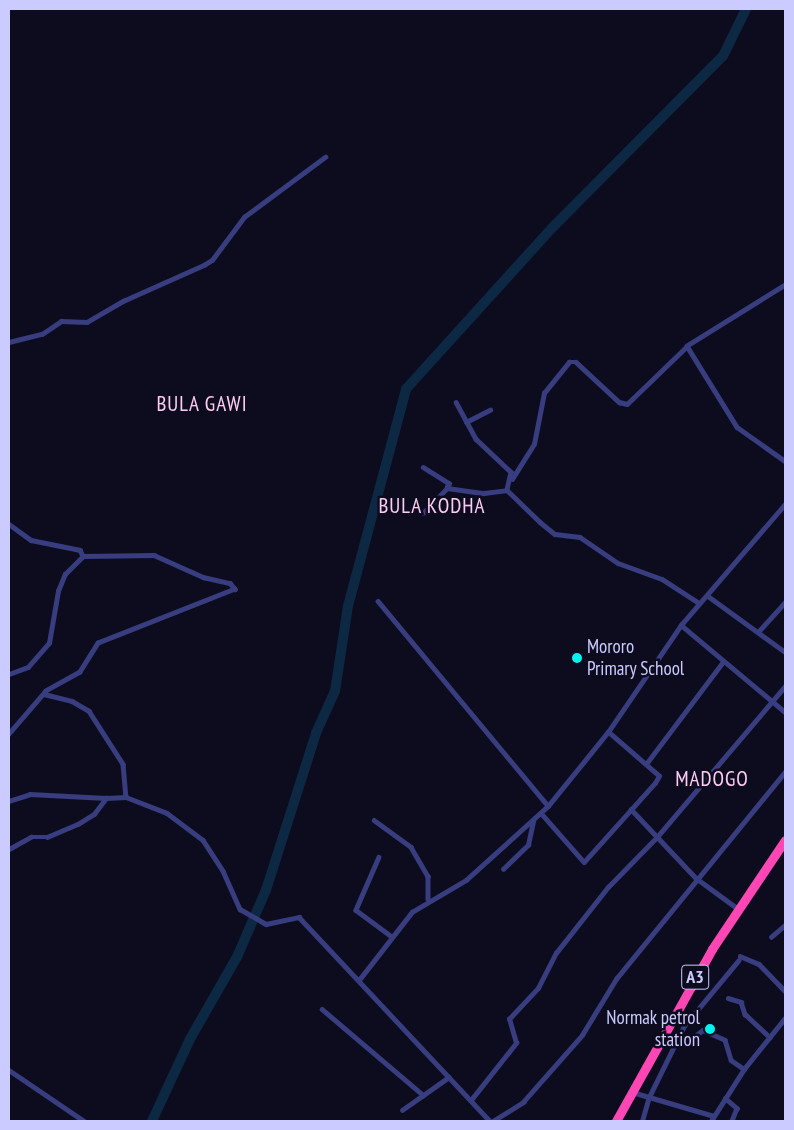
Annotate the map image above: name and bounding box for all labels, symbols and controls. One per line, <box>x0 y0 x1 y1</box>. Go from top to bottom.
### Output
district label: BULA GAWI <box>155 391 249 417</box>
district label: BULA KODHA <box>377 493 487 519</box>
place label: Mororo Primary School <box>587 636 685 680</box>
marker: Mororo Primary School <box>571 652 583 664</box>
district label: MADOGO <box>674 766 750 792</box>
road number: A3 <box>680 962 710 992</box>
place label: Normak petrol station <box>606 1007 700 1051</box>
marker: Normak petrol station <box>704 1023 716 1035</box>

